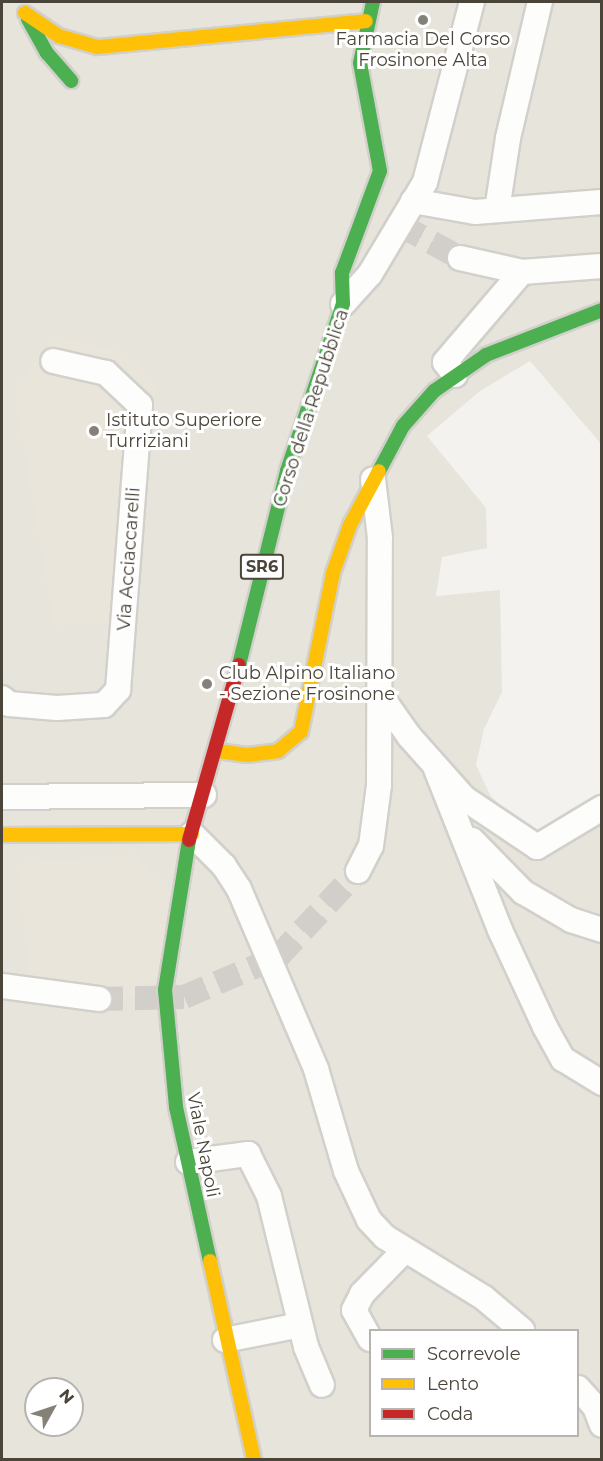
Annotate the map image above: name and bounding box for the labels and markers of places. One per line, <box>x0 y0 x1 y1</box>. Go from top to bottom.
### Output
marker: Farmacia Del Corso Frosinone Alta <box>416 13 430 27</box>
place label: Farmacia Del Corso Frosinone Alta <box>336 29 510 72</box>
place label: Istituto Superiore Turriziani <box>106 410 262 452</box>
marker: Istituto Superiore Turriziani <box>87 424 101 438</box>
place label: Club Alpino Italiano - Sezione Frosinone <box>219 663 395 706</box>
marker: Club Alpino Italiano - Sezione Frosinone <box>200 677 214 691</box>

